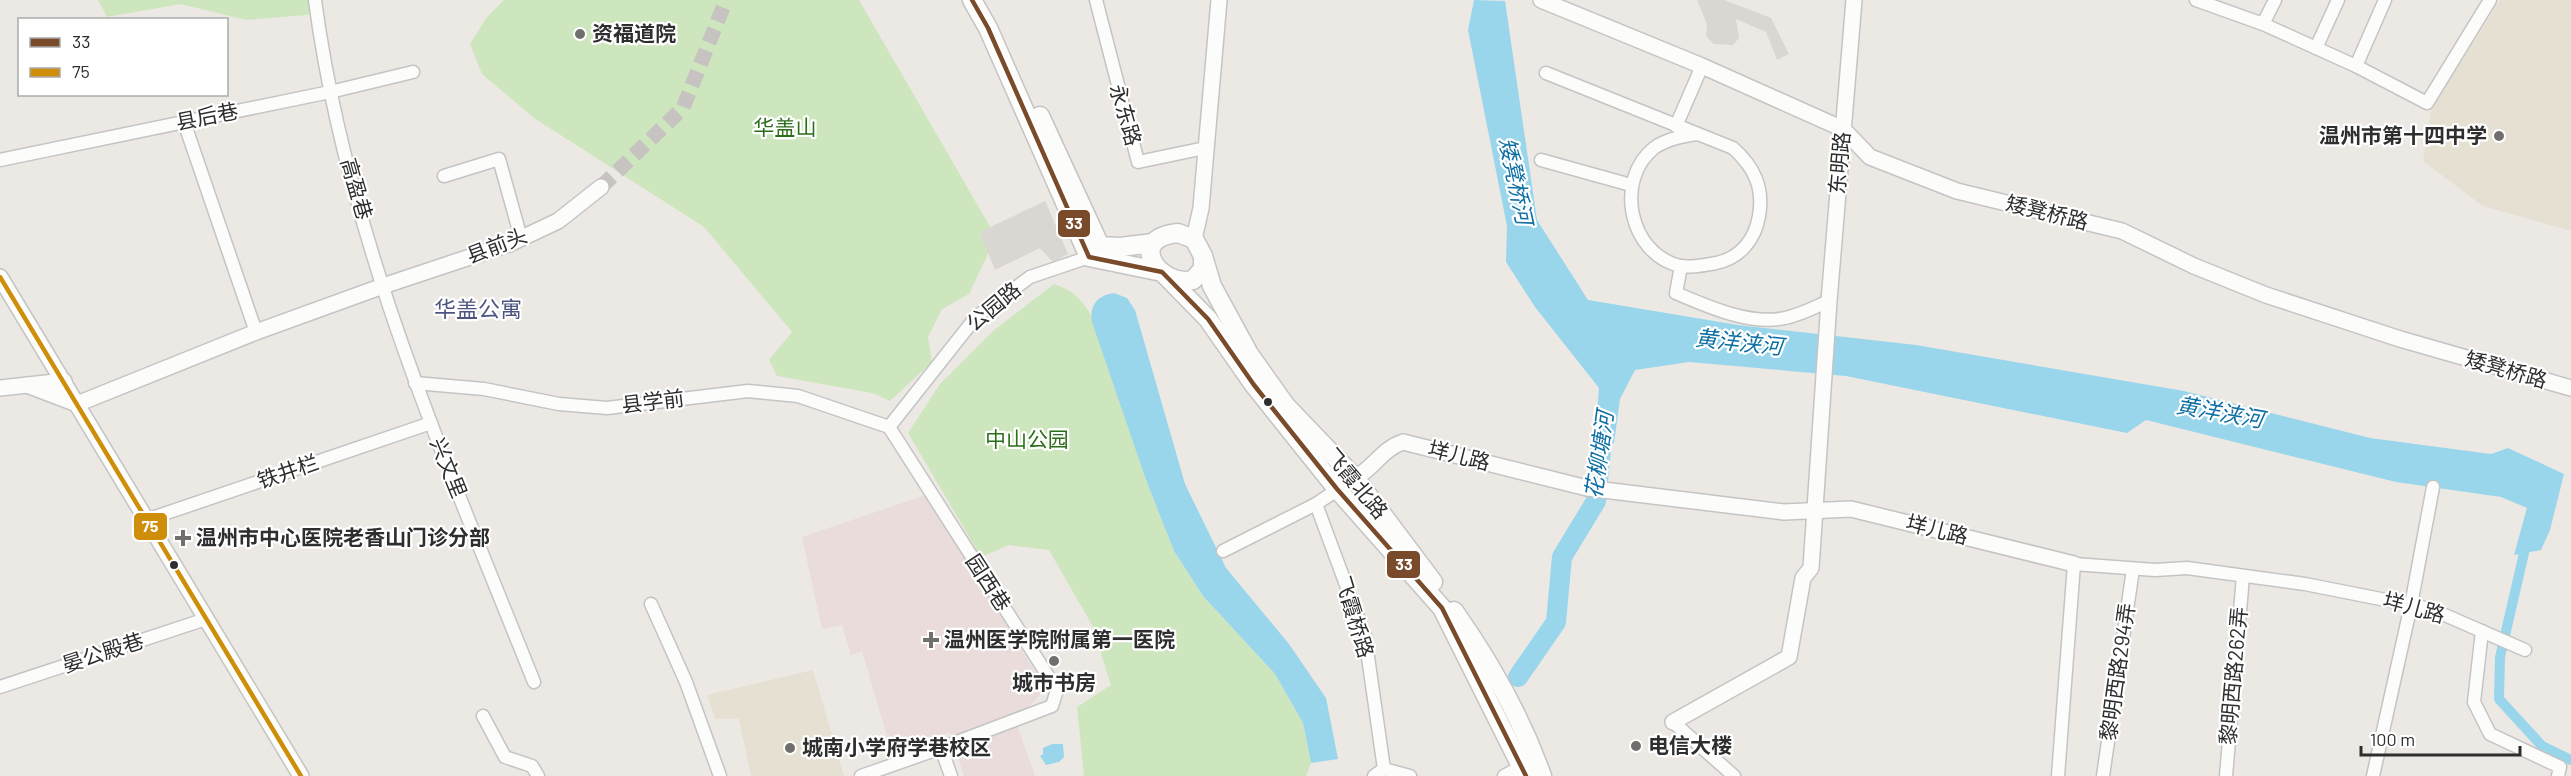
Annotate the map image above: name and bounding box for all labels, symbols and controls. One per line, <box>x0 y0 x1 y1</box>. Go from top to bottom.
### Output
legend <box>18 18 228 96</box>
place label: 资福道院 <box>592 20 676 45</box>
marker: 资福道院 <box>573 27 587 41</box>
text: 33 <box>72 30 91 52</box>
text: 75 <box>72 60 90 82</box>
street label: 永东路 <box>1106 81 1147 148</box>
street label: 县后巷 <box>173 97 240 134</box>
park label: 华盖山 <box>754 114 817 139</box>
place label: 温州市第十四中学 <box>2319 122 2487 147</box>
marker: 温州市第十四中学 <box>2492 129 2506 143</box>
street label: 东明路 <box>1823 130 1854 195</box>
water label: 矮凳桥河 <box>1495 135 1540 230</box>
street label: 高盈巷 <box>337 155 378 222</box>
street label: 矮凳桥路 <box>2004 189 2091 234</box>
line badge: 33 <box>1057 209 1091 238</box>
text: 33 <box>1065 213 1083 232</box>
street label: 县前头 <box>463 222 530 268</box>
street label: 公园路 <box>961 276 1025 336</box>
district label: 华盖公寓 <box>434 295 522 321</box>
water label: 黄洋浃河 <box>1694 323 1788 359</box>
street label: 矮凳桥路 <box>2463 345 2550 392</box>
street label: 县学前 <box>620 384 686 417</box>
water label: 黄洋浃河 <box>2175 391 2270 432</box>
unlabelled marker <box>1262 396 1274 408</box>
water label: 花柳塘河 <box>1579 406 1618 500</box>
park label: 中山公园 <box>985 426 1069 451</box>
street label: 兴文里 <box>426 434 473 501</box>
street label: 垟儿路 <box>1426 435 1493 474</box>
street label: 飞霞北路 <box>1321 443 1394 523</box>
street label: 铁井栏 <box>254 449 321 493</box>
street label: 垟儿路 <box>1904 509 1971 548</box>
line badge: 75 <box>133 512 168 541</box>
text: 75 <box>142 516 159 535</box>
place label: 温州市中心医院老香山门诊分部 <box>196 524 490 549</box>
marker: 温州市中心医院老香山门诊分部 <box>174 529 192 547</box>
street label: 园西巷 <box>962 549 1017 615</box>
line badge: 33 <box>1386 550 1421 579</box>
text: 33 <box>1395 554 1413 573</box>
unlabelled marker <box>168 559 180 571</box>
street label: 飞霞桥路 <box>1331 573 1380 660</box>
street label: 垟儿路 <box>2381 586 2448 627</box>
street label: 黎明西路294弄 <box>2094 601 2139 742</box>
street label: 黎明西路262弄 <box>2214 606 2251 746</box>
place label: 温州医学院附属第一医院 <box>944 626 1175 651</box>
street label: 晏公殿巷 <box>59 627 146 676</box>
marker: 温州医学院附属第一医院 <box>922 631 940 649</box>
marker: 城市书房 <box>1047 654 1061 668</box>
place label: 城市书房 <box>1012 669 1096 694</box>
scale bar <box>2361 719 2520 757</box>
text: 100 m <box>2370 728 2415 750</box>
place label: 电信大楼 <box>1648 732 1732 757</box>
place label: 城南小学府学巷校区 <box>802 734 991 759</box>
marker: 电信大楼 <box>1629 739 1643 753</box>
marker: 城南小学府学巷校区 <box>783 741 797 755</box>

